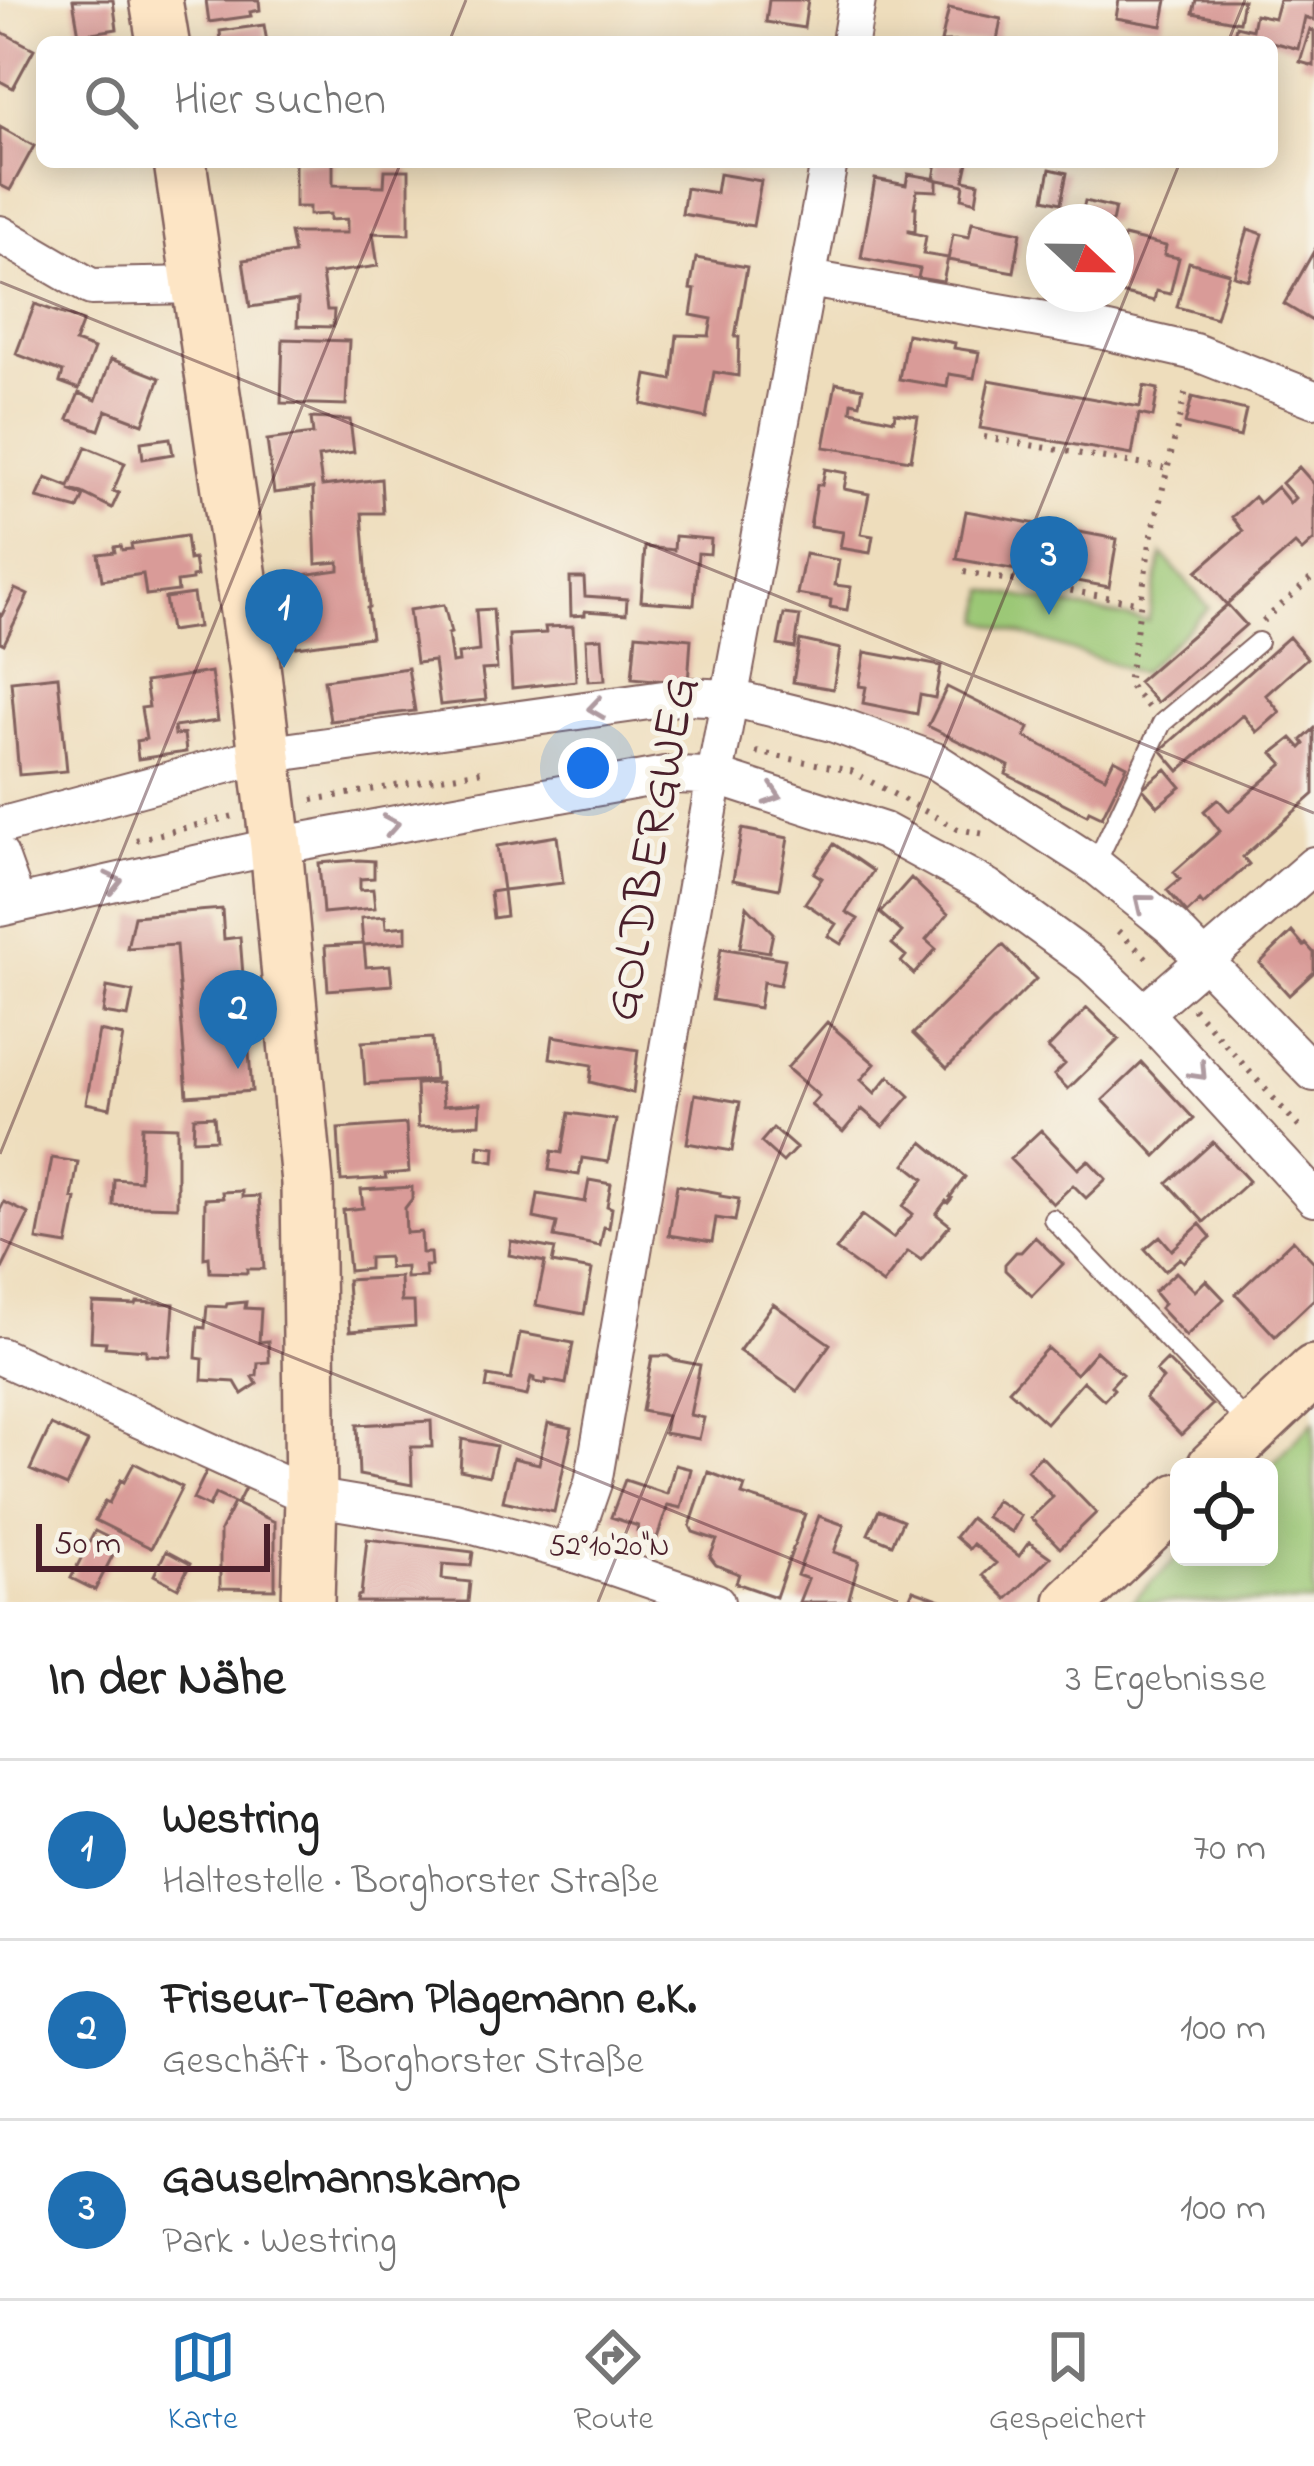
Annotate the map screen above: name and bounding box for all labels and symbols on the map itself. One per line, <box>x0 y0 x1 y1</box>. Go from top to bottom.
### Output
north arrow <box>1026 204 1134 312</box>
pin: 3 <box>1010 516 1088 615</box>
pin: 1 <box>245 569 323 668</box>
street label: GOLDBERGWEG <box>586 671 720 1027</box>
one-way arrow <box>586 694 606 720</box>
your location <box>558 738 618 798</box>
one-way arrow <box>762 781 783 806</box>
one-way arrow <box>381 813 401 839</box>
one-way arrow <box>104 871 124 896</box>
one-way arrow <box>1133 895 1155 917</box>
pin: 2 <box>199 970 277 1069</box>
one-way arrow <box>1185 1059 1206 1080</box>
scale bar <box>36 1518 270 1571</box>
text: 52°10'20"N <box>549 1526 669 1570</box>

